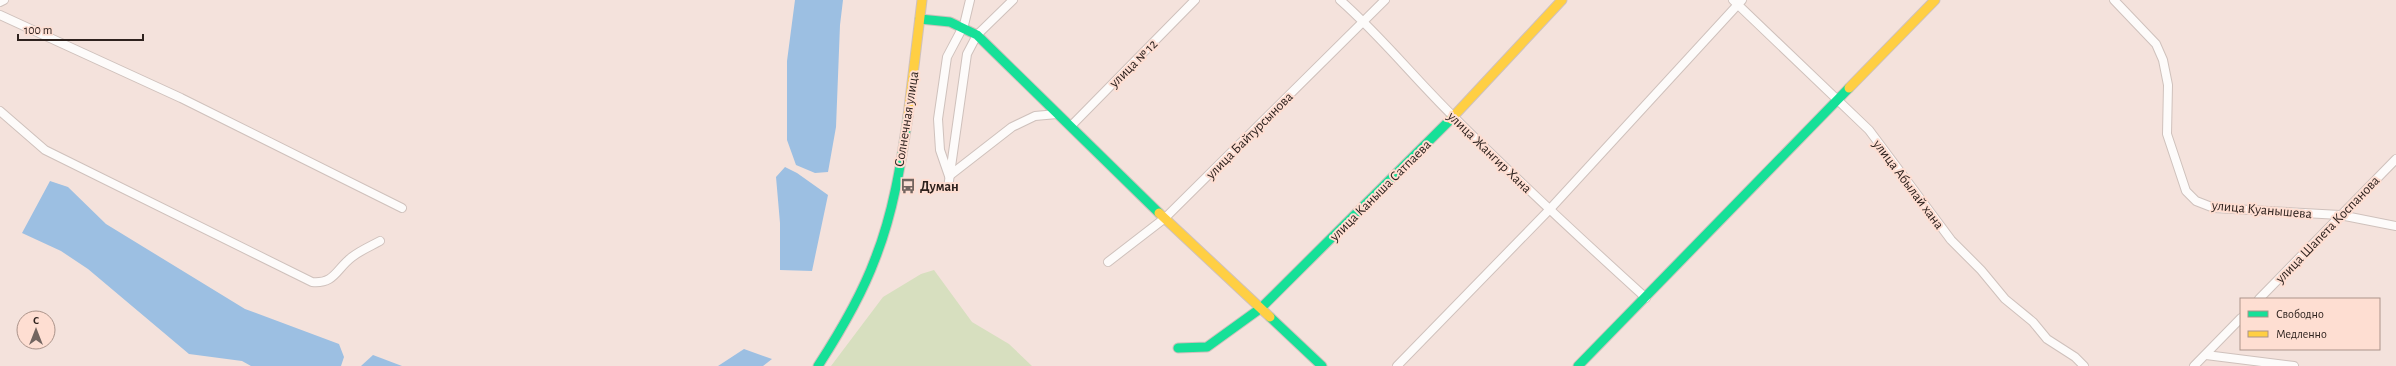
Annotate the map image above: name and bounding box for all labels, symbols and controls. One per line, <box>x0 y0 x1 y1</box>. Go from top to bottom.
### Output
scale bar <box>18 16 143 42</box>
text: 100 m <box>24 24 52 36</box>
street label: улица № 12 <box>1106 37 1160 91</box>
street label: Солнечная улица <box>893 70 922 168</box>
street label: улица Байтурсынова <box>1203 89 1296 182</box>
street label: улица Жангир Хана <box>1444 109 1534 197</box>
street label: улица Каныша Сатпаева <box>1327 137 1434 245</box>
street label: улица Абылай хана <box>1870 137 1947 232</box>
street label: улица Шапета Коспанова <box>2272 173 2383 287</box>
bus stop icon: Думан <box>899 177 917 195</box>
place label: Думан <box>920 180 959 194</box>
street label: улица Куанышева <box>2210 199 2313 221</box>
legend <box>2240 298 2380 350</box>
text: Свободно <box>2276 308 2324 320</box>
north arrow <box>16 310 56 350</box>
text: С <box>33 315 39 326</box>
text: Медленно <box>2276 328 2327 340</box>

